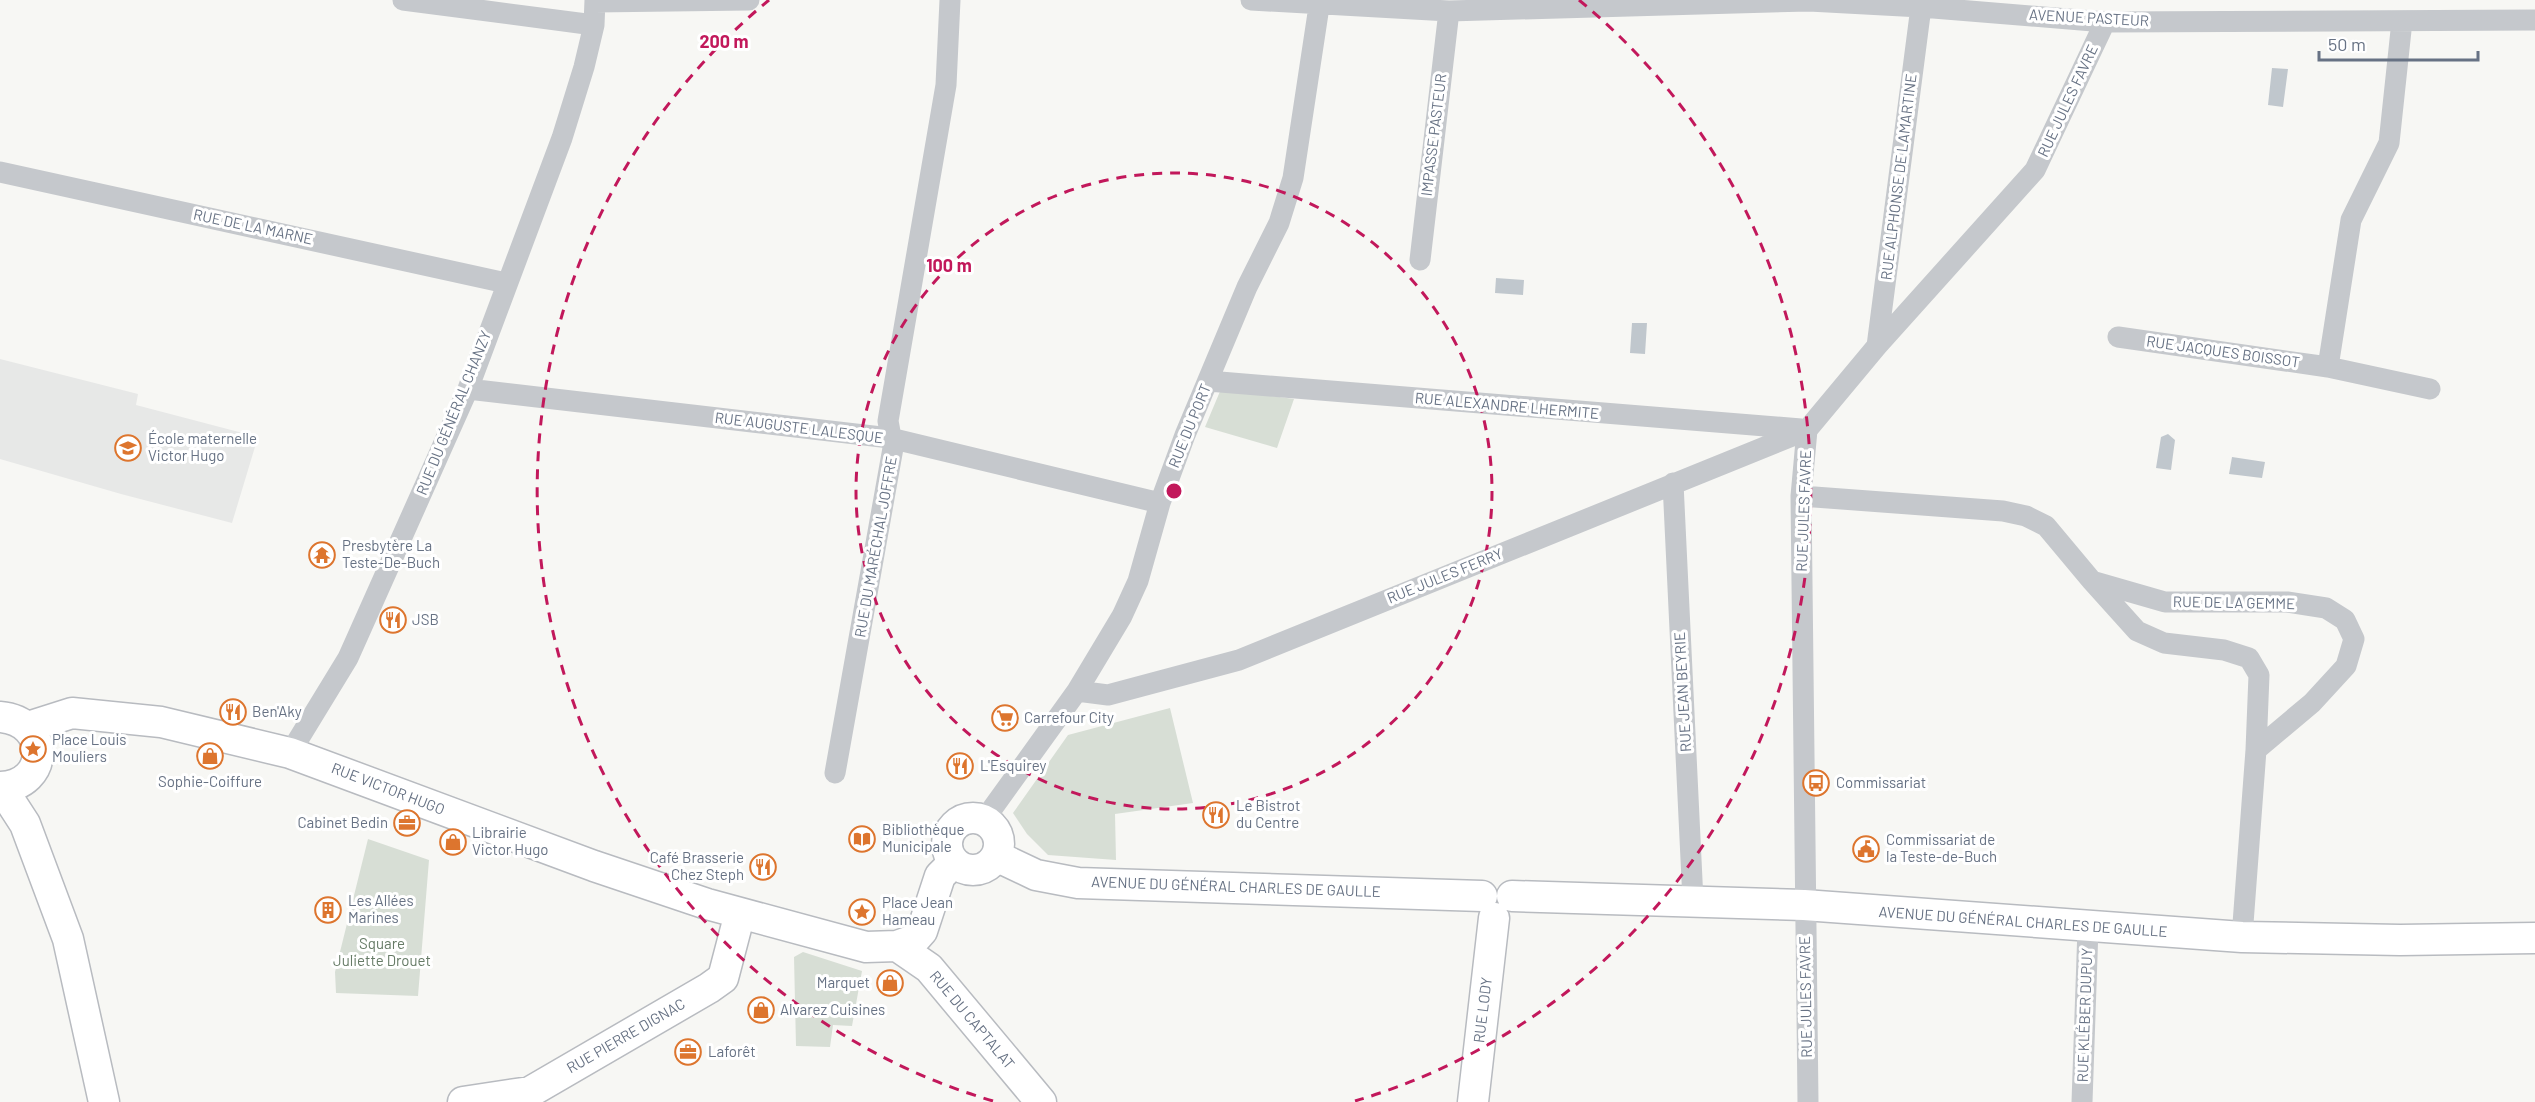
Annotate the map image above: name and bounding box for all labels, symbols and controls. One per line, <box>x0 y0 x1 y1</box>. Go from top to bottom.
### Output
street label: AVENUE PASTEUR <box>2029 5 2149 29</box>
scale bar <box>2319 24 2478 62</box>
text: 200 m <box>699 30 749 52</box>
text: 50 m <box>2328 33 2366 55</box>
street label: RUE JULES FAVRE <box>2033 42 2101 160</box>
street label: IMPASSE PASTEUR <box>1417 73 1449 197</box>
street label: RUE ALPHONSE DE LAMARTINE <box>1876 73 1920 281</box>
street label: RUE DE LA MARNE <box>192 205 315 247</box>
text: 100 m <box>926 254 972 276</box>
street label: RUE DU GÉNÉRAL CHANZY <box>412 328 494 497</box>
street label: RUE JACQUES BOISSOT <box>2145 331 2301 371</box>
street label: RUE DU PORT <box>1164 381 1214 470</box>
street label: RUE ALEXANDRE LHERMITE <box>1414 388 1600 422</box>
street label: RUE AUGUSTE LALESQUE <box>714 408 884 446</box>
place label: École maternelle Victor Hugo <box>148 429 257 464</box>
school or university icon: École maternelle Victor Hugo <box>113 433 143 463</box>
street label: RUE JULES FAVRE <box>1792 450 1814 572</box>
street label: RUE DU MARÉCHAL JOFFRE <box>850 455 900 639</box>
centre of rings <box>1164 481 1184 501</box>
place label: Presbytère La Teste-De-Buch <box>342 536 440 571</box>
temple icon: Presbytère La Teste-De-Buch <box>307 540 337 570</box>
street label: RUE JULES FERRY <box>1384 544 1505 606</box>
street label: RUE DE LA GEMME <box>2173 592 2295 612</box>
restaurant icon: JSB <box>378 605 408 635</box>
place label: JSB <box>412 610 439 628</box>
street label: RUE JEAN BEYRIE <box>1670 632 1694 752</box>
restaurant icon: Ben'Aky <box>218 697 248 727</box>
place label: Ben'Aky <box>252 702 302 720</box>
supermarket icon: Carrefour City <box>990 703 1020 733</box>
place label: Carrefour City <box>1024 708 1114 726</box>
place label: Place Louis Mouliers <box>52 730 127 765</box>
place icon: Place Louis Mouliers <box>18 734 48 764</box>
shop icon: Sophie-Coiffure <box>195 741 225 771</box>
restaurant icon: L'Esquirey <box>945 751 975 781</box>
place label: L'Esquirey <box>980 756 1047 774</box>
street label: RUE VICTOR HUGO <box>329 758 448 818</box>
bus stop icon: Commissariat <box>1801 768 1831 798</box>
place label: Sophie-Coiffure <box>158 772 262 790</box>
place label: Commissariat <box>1836 773 1926 791</box>
place label: Le Bistrot du Centre <box>1236 796 1300 831</box>
restaurant icon: Le Bistrot du Centre <box>1201 800 1231 830</box>
office icon: Cabinet Bedin <box>392 808 422 838</box>
place label: Cabinet Bedin <box>297 813 388 831</box>
place label: Bibliothèque Municipale <box>882 820 965 855</box>
place label: Librairie Victor Hugo <box>472 823 548 858</box>
library icon: Bibliothèque Municipale <box>847 824 877 854</box>
shop icon: Librairie Victor Hugo <box>438 827 468 857</box>
place label: Commissariat de la Teste-de-Buch <box>1886 830 1997 865</box>
public building icon: Commissariat de la Teste-de-Buch <box>1851 834 1881 864</box>
place label: Café Brasserie Chez Steph <box>650 848 744 883</box>
restaurant icon: Café Brasserie Chez Steph <box>748 852 778 882</box>
street label: AVENUE DU GÉNÉRAL CHARLES DE GAULLE <box>1091 872 1381 900</box>
place label: Les Allées Marines <box>348 891 414 926</box>
place label: Place Jean Hameau <box>882 893 953 928</box>
building icon: Les Allées Marines <box>313 895 343 925</box>
place icon: Place Jean Hameau <box>847 897 877 927</box>
street label: AVENUE DU GÉNÉRAL CHARLES DE GAULLE <box>1878 902 2168 940</box>
park label: Square Juliette Drouet <box>333 934 431 969</box>
street label: RUE JULES FAVRE <box>1795 936 1815 1058</box>
street label: RUE KLÉBER DUPUY <box>2073 947 2095 1082</box>
street label: RUE DU CAPTALAT <box>926 967 1019 1072</box>
shop icon: Marquet <box>875 968 905 998</box>
place label: Marquet <box>817 973 870 991</box>
street label: RUE LODY <box>1469 976 1495 1044</box>
street label: RUE PIERRE DIGNAC <box>563 994 688 1076</box>
shop icon: Alvarez Cuisines <box>746 995 776 1025</box>
place label: Alvarez Cuisines <box>780 1000 885 1018</box>
office icon: Laforêt <box>673 1037 703 1067</box>
place label: Laforêt <box>708 1042 756 1060</box>

